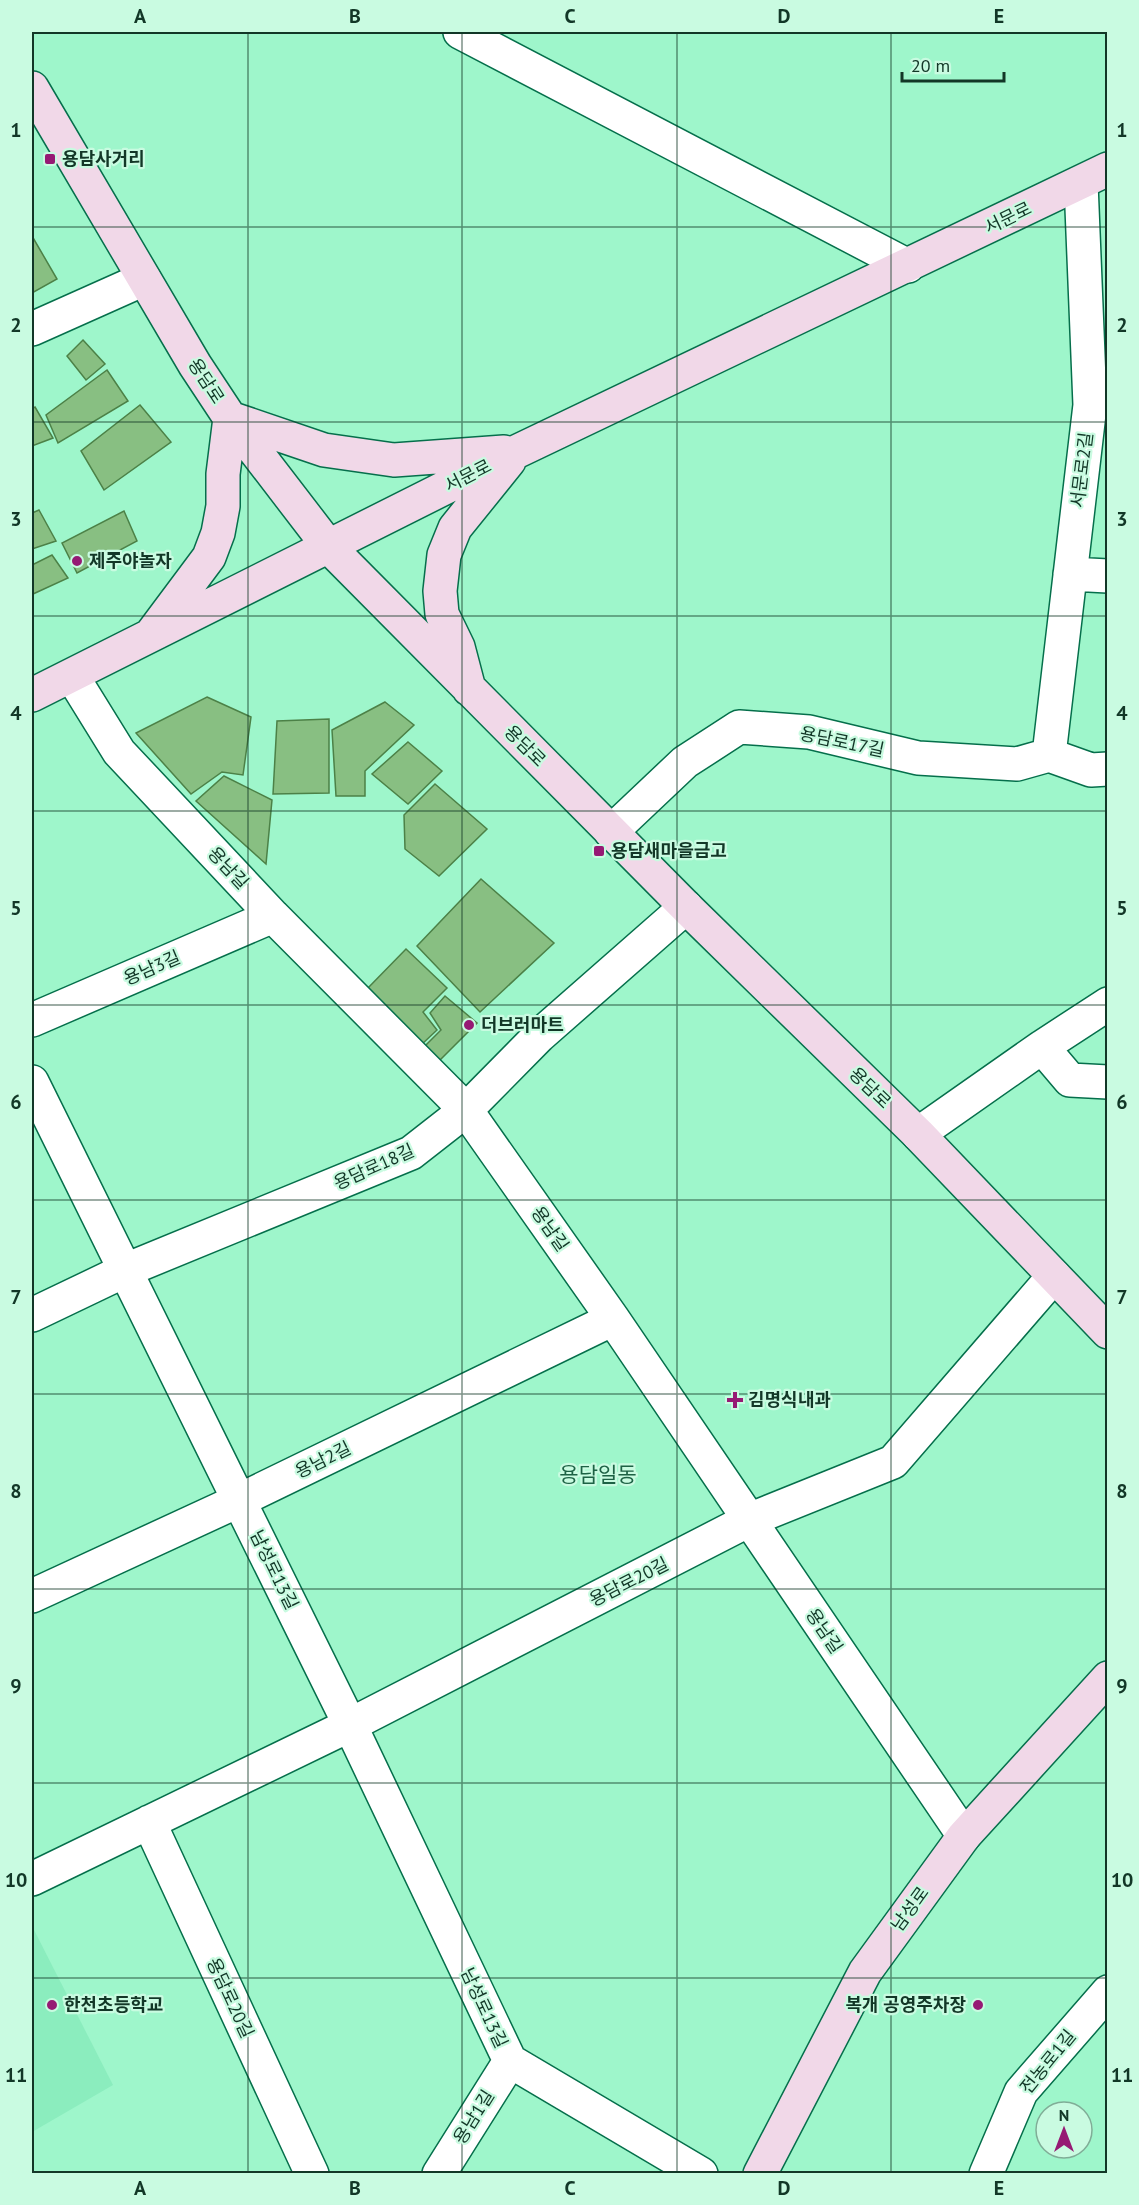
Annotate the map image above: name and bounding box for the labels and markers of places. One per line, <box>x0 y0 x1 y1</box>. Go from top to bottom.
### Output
place label: 용담사거리 <box>62 147 145 170</box>
marker: 용담사거리 <box>43 152 57 166</box>
place label: 제주야놀자 <box>89 549 172 572</box>
marker: 제주야놀자 <box>70 554 84 568</box>
place label: 용담새마을금고 <box>611 839 727 862</box>
marker: 용담새마을금고 <box>592 844 606 858</box>
place label: 더브러마트 <box>481 1013 564 1036</box>
marker: 더브러마트 <box>462 1018 476 1032</box>
place label: 김명식내과 <box>748 1388 831 1411</box>
marker: 김명식내과 <box>726 1391 744 1409</box>
place label: 한천초등학교 <box>64 1993 163 2016</box>
place label: 복개 공영주차장 <box>846 1993 966 2016</box>
marker: 한천초등학교 <box>45 1998 59 2012</box>
marker: 복개 공영주차장 <box>971 1998 985 2012</box>

